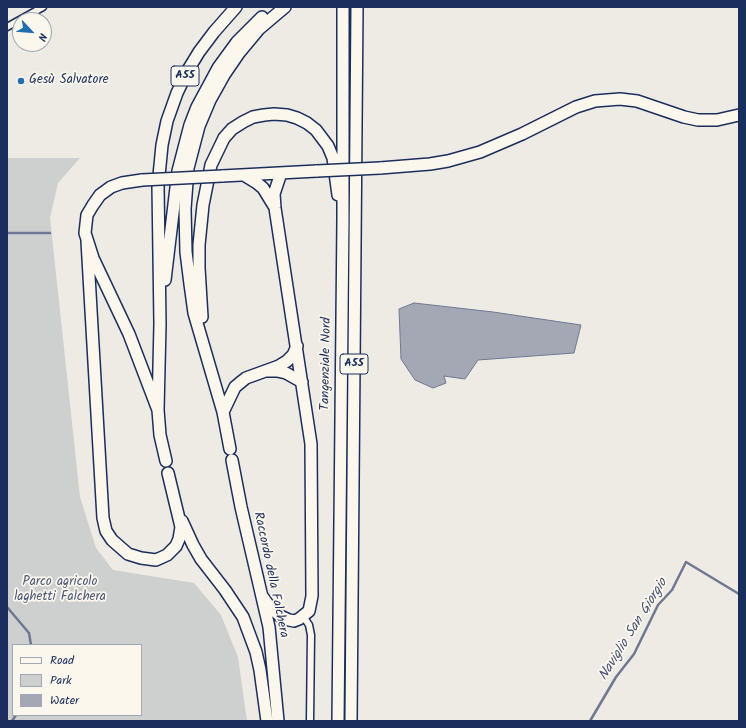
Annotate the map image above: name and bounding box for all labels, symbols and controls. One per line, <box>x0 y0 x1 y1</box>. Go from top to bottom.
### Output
north arrow <box>12 12 52 52</box>
text: N <box>32 30 52 44</box>
road number: A55 <box>171 66 199 86</box>
place label: Gesù Salvatore <box>29 73 109 89</box>
marker: Gesù Salvatore <box>16 76 26 86</box>
street label: Tangenziale Nord <box>318 317 336 411</box>
road number: A55 <box>340 354 368 374</box>
street label: Raccordo della Falchera <box>249 511 291 639</box>
park label: Parco agricolo laghetti Falchera <box>14 575 106 606</box>
water label: Naviglio San Giorgio <box>596 576 672 684</box>
legend <box>12 644 142 716</box>
text: Road <box>50 651 74 670</box>
text: Park <box>50 671 72 690</box>
text: Water <box>50 691 79 710</box>

